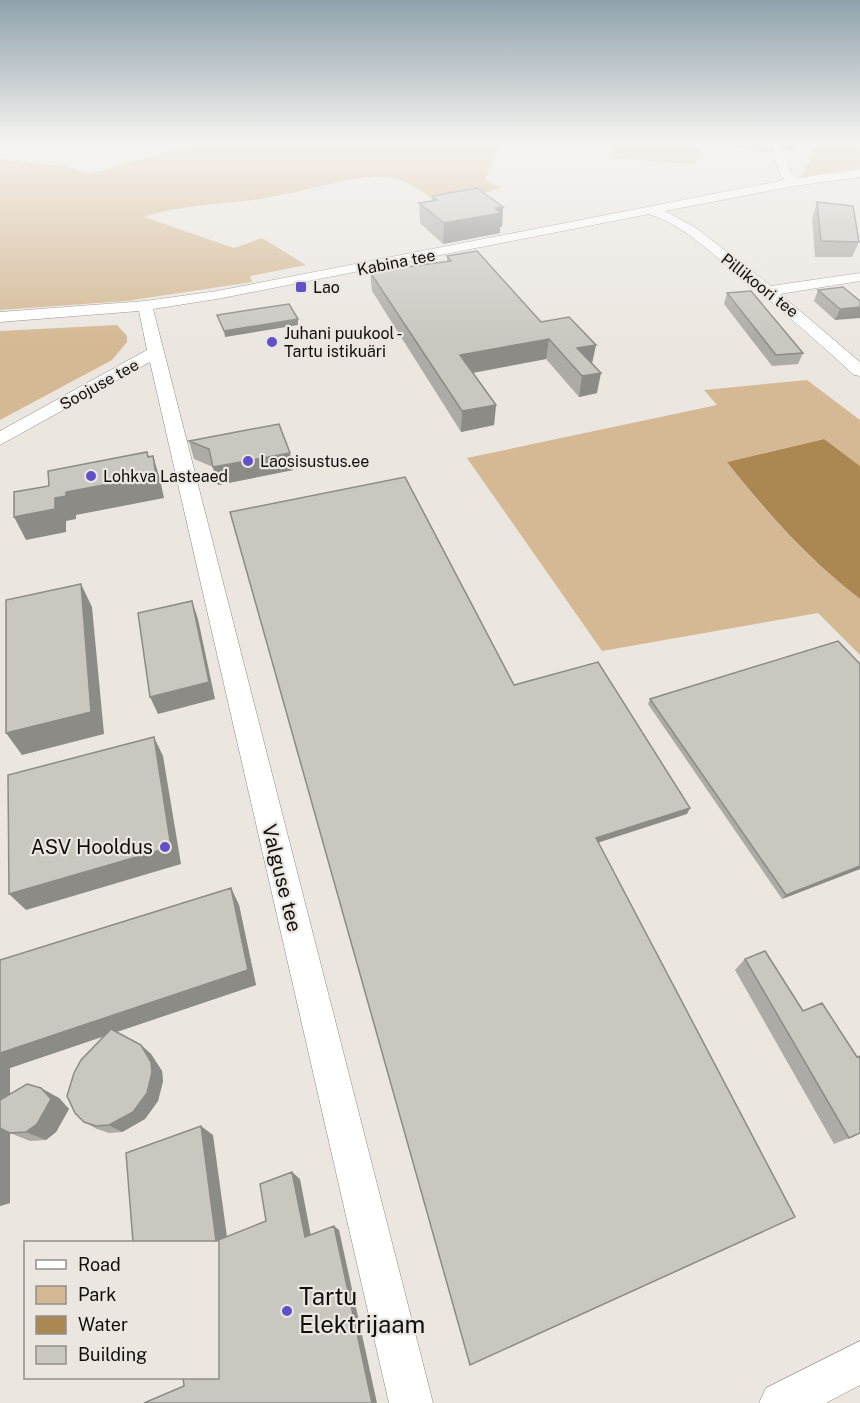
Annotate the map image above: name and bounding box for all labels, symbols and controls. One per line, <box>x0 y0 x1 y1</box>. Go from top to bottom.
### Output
street label: Kabina tee <box>355 246 437 279</box>
street label: Pillikoori tee <box>717 249 802 321</box>
place label: Lao <box>313 278 340 297</box>
marker: Lao <box>294 280 308 294</box>
place label: Juhani puukool - Tartu istikuäri <box>284 324 403 361</box>
marker: Juhani puukool - Tartu istikuäri <box>265 335 279 349</box>
street label: Soojuse tee <box>56 355 142 414</box>
place label: Laosisustus.ee <box>260 452 369 471</box>
marker: Laosisustus.ee <box>241 454 255 468</box>
place label: Lohkva Lasteaed <box>103 467 228 486</box>
marker: Lohkva Lasteaed <box>84 469 98 483</box>
street label: Valguse tee <box>257 822 307 934</box>
place label: ASV Hooldus <box>31 835 153 859</box>
marker: ASV Hooldus <box>158 840 172 854</box>
legend <box>24 1241 219 1379</box>
text: Road <box>78 1254 121 1275</box>
place label: Tartu Elektrijaam <box>299 1282 425 1338</box>
text: Park <box>78 1284 116 1305</box>
marker: Tartu Elektrijaam <box>280 1304 294 1318</box>
text: Water <box>78 1314 128 1335</box>
text: Building <box>78 1344 147 1365</box>

